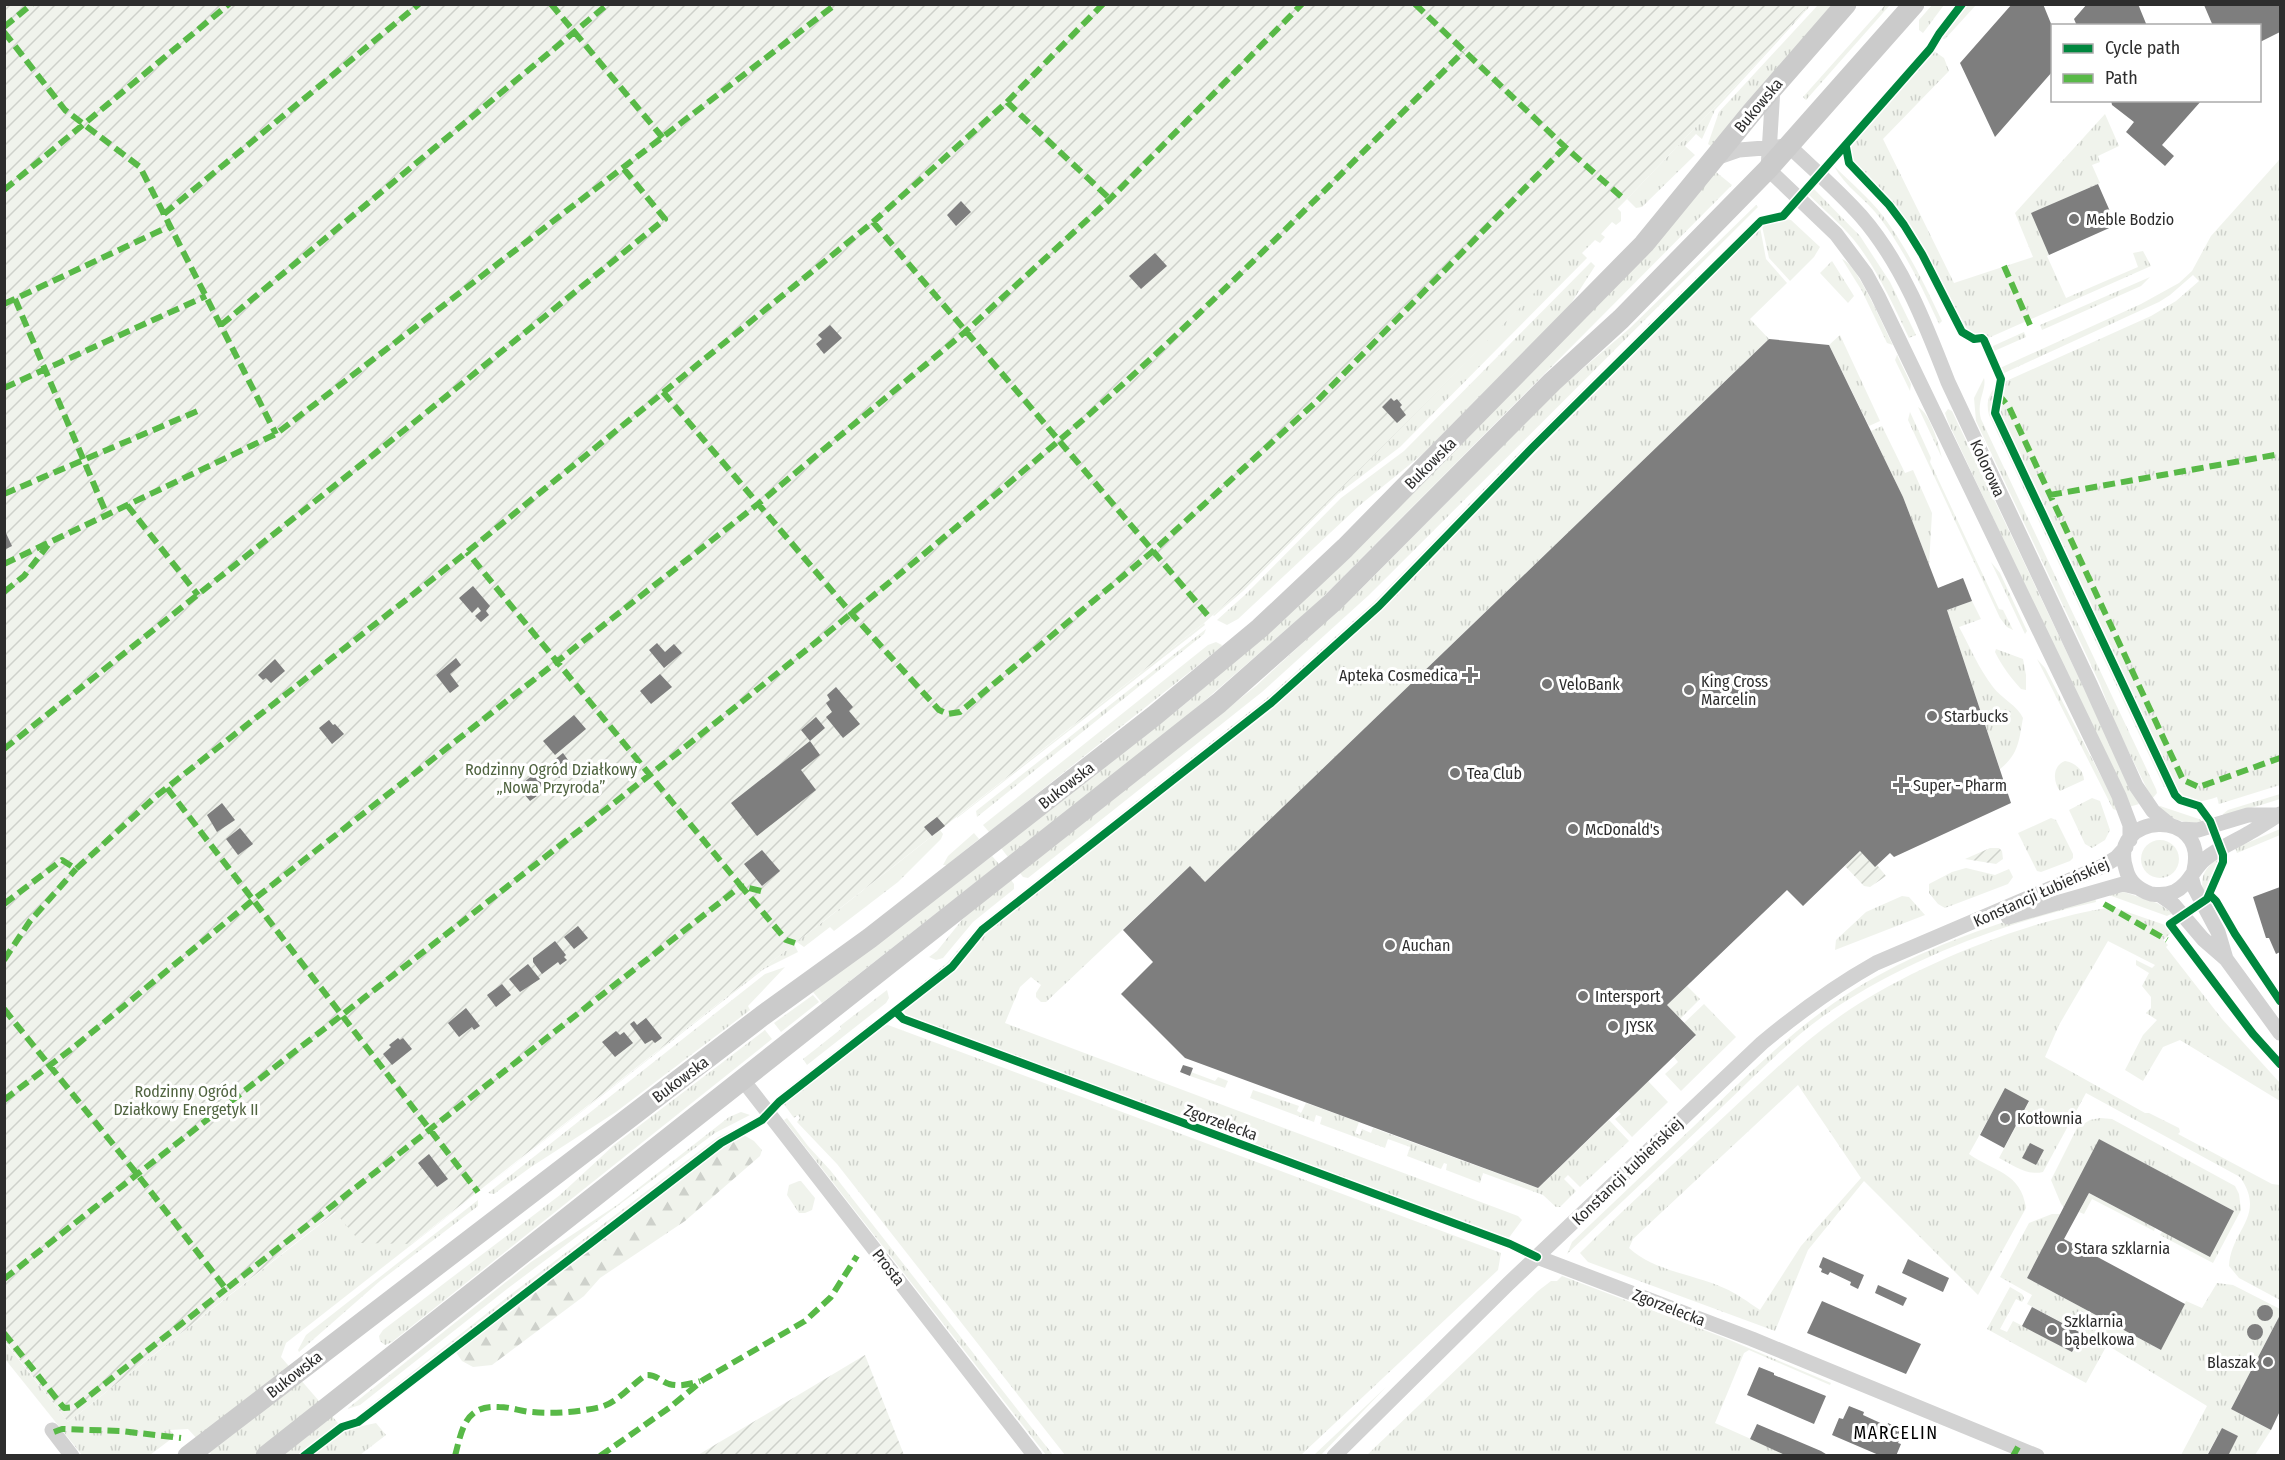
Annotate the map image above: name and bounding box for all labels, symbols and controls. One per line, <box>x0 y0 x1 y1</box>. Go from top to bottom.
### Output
legend <box>2051 24 2261 102</box>
text: Cycle path <box>2105 37 2180 59</box>
text: Path <box>2105 67 2138 89</box>
street label: Bukowska <box>1730 74 1787 136</box>
place label: Meble Bodzio <box>2086 210 2174 229</box>
marker: Meble Bodzio <box>2067 212 2081 226</box>
street label: Bukowska <box>1401 433 1460 493</box>
street label: Kolorowa <box>1966 437 2009 500</box>
place label: Apteka Cosmedica <box>1339 666 1458 685</box>
marker: Apteka Cosmedica <box>1463 668 1477 682</box>
place label: King Cross Marcelin <box>1701 672 1768 709</box>
place label: VeloBank <box>1559 675 1620 694</box>
marker: VeloBank <box>1540 677 1554 691</box>
marker: King Cross Marcelin <box>1682 683 1696 697</box>
place label: Starbucks <box>1944 707 2009 726</box>
marker: Starbucks <box>1925 709 1939 723</box>
street label: Bukowska <box>1035 758 1098 813</box>
park label: Rodzinny Ogród Działkowy „Nowa Przyroda” <box>465 760 638 797</box>
place label: Tea Club <box>1467 764 1522 783</box>
marker: Tea Club <box>1448 766 1462 780</box>
place label: Super - Pharm <box>1913 776 2007 795</box>
marker: Super - Pharm <box>1894 778 1908 792</box>
place label: McDonald's <box>1585 820 1660 839</box>
marker: McDonald's <box>1566 822 1580 836</box>
street label: Konstancji Łubieńskiej <box>1970 854 2112 931</box>
place label: Auchan <box>1402 936 1450 955</box>
marker: Auchan <box>1383 938 1397 952</box>
place label: Intersport <box>1595 987 1661 1006</box>
marker: Intersport <box>1576 989 1590 1003</box>
place label: JYSK <box>1625 1017 1654 1036</box>
marker: JYSK <box>1606 1019 1620 1033</box>
street label: Bukowska <box>649 1052 712 1107</box>
park label: Rodzinny Ogród Działkowy Energetyk II <box>113 1082 259 1119</box>
street label: Zgorzelecka <box>1182 1100 1260 1145</box>
place label: Kotłownia <box>2017 1109 2082 1128</box>
marker: Kotłownia <box>1998 1111 2012 1125</box>
street label: Konstancji Łubieńskiej <box>1568 1114 1687 1229</box>
place label: Stara szklarnia <box>2074 1239 2170 1258</box>
marker: Stara szklarnia <box>2055 1241 2069 1255</box>
street label: Prosta <box>868 1245 909 1290</box>
street label: Zgorzelecka <box>1630 1285 1708 1330</box>
place label: Szklarnia bąbelkowa <box>2064 1312 2135 1350</box>
marker: Szklarnia bąbelkowa <box>2045 1323 2059 1337</box>
street label: Bukowska <box>263 1347 326 1402</box>
place label: Blaszak <box>2207 1353 2257 1372</box>
marker: Blaszak <box>2261 1355 2275 1369</box>
district label: MARCELIN <box>1853 1422 1939 1444</box>

